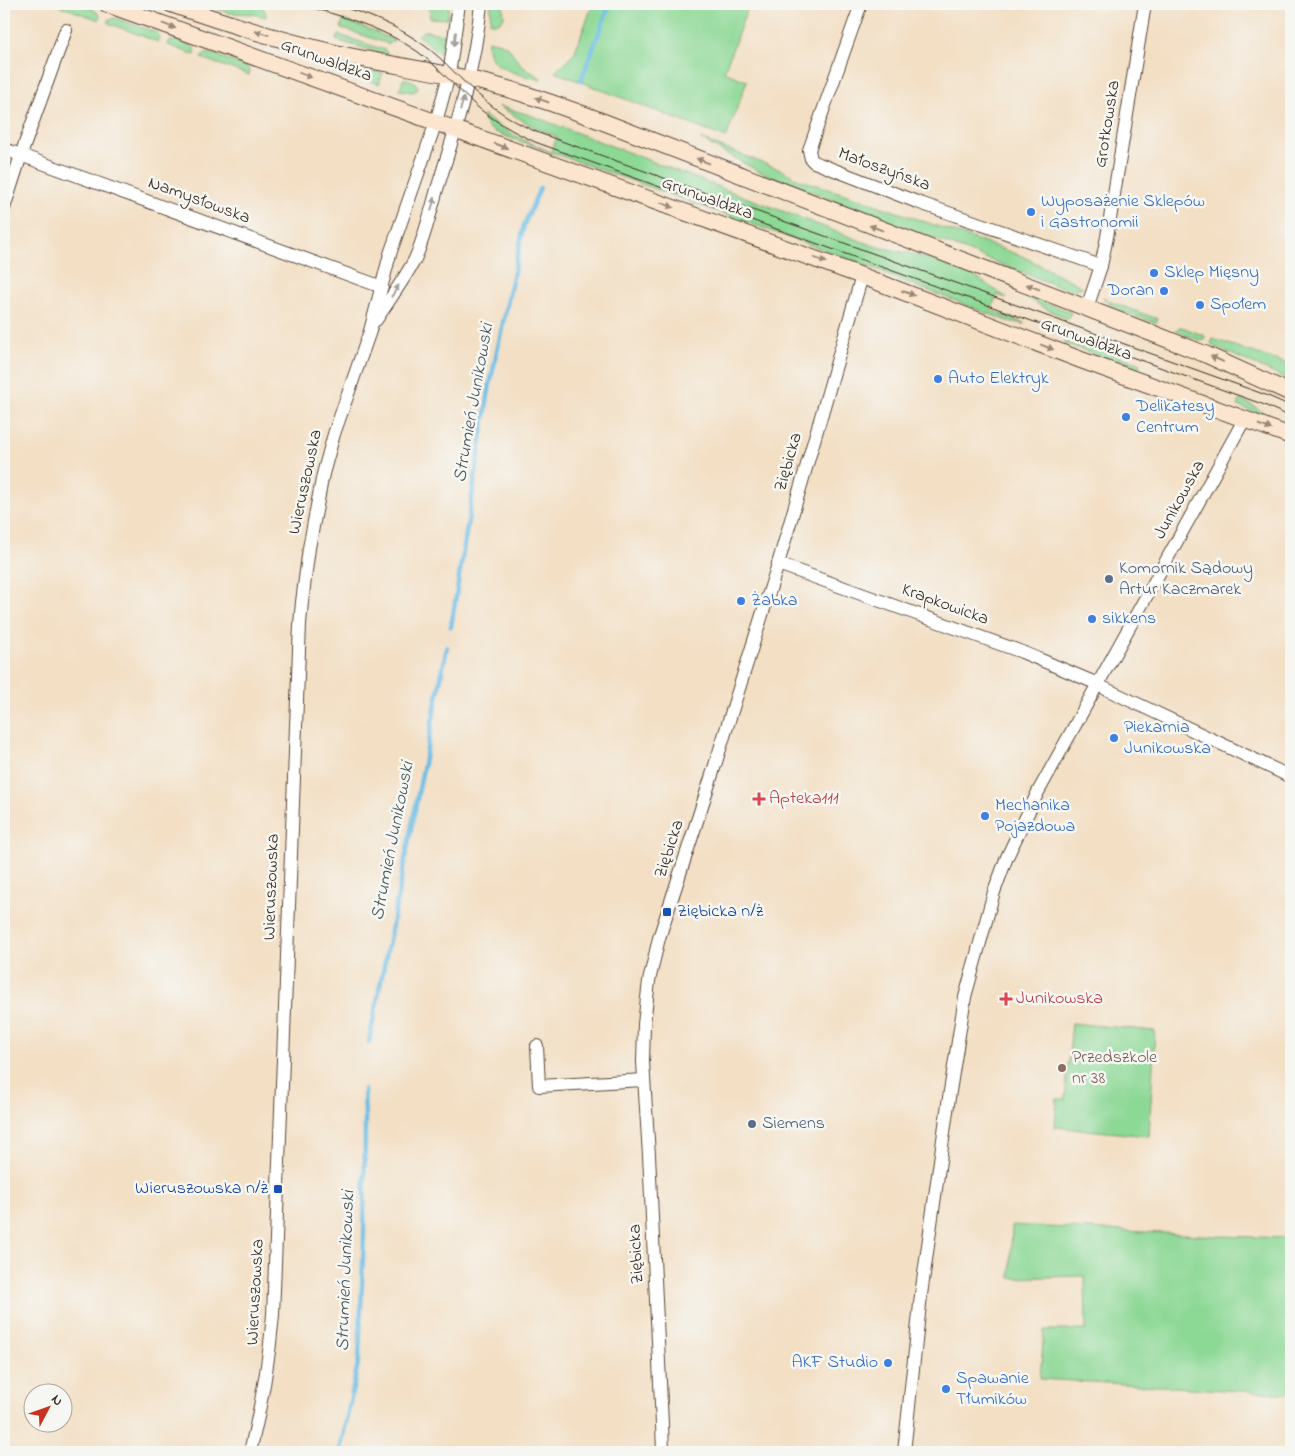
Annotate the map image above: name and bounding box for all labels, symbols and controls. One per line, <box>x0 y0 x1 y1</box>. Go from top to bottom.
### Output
one-way arrow <box>162 23 177 30</box>
one-way arrow <box>254 29 269 37</box>
street label: Grunwaldzka <box>277 32 375 90</box>
one-way arrow <box>451 32 459 48</box>
one-way arrow <box>298 72 313 79</box>
street label: Grotkowska <box>1088 78 1128 170</box>
one-way arrow <box>535 96 550 103</box>
one-way arrow <box>459 97 467 112</box>
street label: Małoszyńska <box>834 141 934 199</box>
one-way arrow <box>494 143 509 150</box>
one-way arrow <box>695 157 710 165</box>
street label: Namysłowska <box>144 170 254 232</box>
street label: Grunwaldzka <box>658 170 756 228</box>
place label: Wyposażenie Sklepów i Gastronomii <box>1041 189 1205 236</box>
one-way arrow <box>430 196 437 211</box>
one-way arrow <box>660 201 675 209</box>
marker: Wyposażenie Sklepów i Gastronomii <box>1025 206 1037 218</box>
one-way arrow <box>869 223 883 231</box>
one-way arrow <box>813 256 828 264</box>
place label: Sklep Mięsny <box>1164 260 1259 286</box>
marker: Sklep Mięsny <box>1148 267 1160 279</box>
place label: Doran <box>1106 278 1154 304</box>
one-way arrow <box>1025 283 1040 291</box>
one-way arrow <box>390 284 400 298</box>
marker: Doran <box>1158 285 1170 297</box>
one-way arrow <box>900 290 915 298</box>
place label: Społem <box>1210 292 1266 318</box>
marker: Społem <box>1194 299 1206 311</box>
street label: Grunwaldzka <box>1037 311 1135 369</box>
water label: Strumień Junikowski <box>447 320 502 485</box>
one-way arrow <box>1040 343 1055 351</box>
one-way arrow <box>1210 355 1224 363</box>
place label: Auto Elektryk <box>948 366 1049 392</box>
marker: Auto Elektryk <box>932 373 944 385</box>
place label: Delikatesy Centrum <box>1135 394 1214 441</box>
marker: Delikatesy Centrum <box>1120 411 1132 423</box>
one-way arrow <box>1258 424 1273 431</box>
street label: Wieruszowska <box>282 427 330 537</box>
street label: Ziębicka <box>768 430 810 494</box>
street label: Junikowska <box>1148 456 1212 544</box>
place label: Komornik Sądowy Artur Kaczmarek <box>1119 556 1253 603</box>
marker: Komornik Sądowy Artur Kaczmarek <box>1103 573 1115 585</box>
street label: Krapkowicka <box>898 577 992 633</box>
place label: Żabka <box>751 588 798 614</box>
marker: Żabka <box>735 595 747 607</box>
place label: sikkens <box>1102 606 1156 632</box>
marker: sikkens <box>1086 613 1098 625</box>
place label: Piekarnia Junikowska <box>1124 715 1211 762</box>
marker: Piekarnia Junikowska <box>1108 732 1120 744</box>
water label: Strumień Junikowski <box>364 758 422 923</box>
place label: Apteka111 <box>769 786 839 812</box>
marker: Apteka111 <box>753 793 765 805</box>
place label: Mechanika Pojazdowa <box>995 793 1075 840</box>
marker: Mechanika Pojazdowa <box>979 810 991 822</box>
street label: Ziębicka <box>648 817 692 881</box>
street label: Wieruszowska <box>257 833 287 941</box>
place label: Ziębicka n/ż <box>677 899 764 925</box>
marker: Ziębicka n/ż <box>661 906 673 918</box>
place label: Junikowska <box>1016 986 1103 1012</box>
marker: Junikowska <box>1000 993 1012 1005</box>
place label: Przedszkole nr 38 <box>1072 1045 1158 1092</box>
marker: Przedszkole nr 38 <box>1056 1062 1068 1074</box>
place label: Siemens <box>762 1111 825 1137</box>
marker: Siemens <box>746 1118 758 1130</box>
place label: Wieruszowska n/ż <box>135 1176 268 1202</box>
marker: Wieruszowska n/ż <box>272 1183 284 1195</box>
water label: Strumień Junikowski <box>330 1188 362 1352</box>
street label: Ziębicka <box>622 1223 652 1285</box>
street label: Wieruszowska <box>240 1238 272 1346</box>
place label: AKF Studio <box>791 1350 878 1376</box>
marker: AKF Studio <box>882 1357 894 1369</box>
place label: Spawanie Tłumików <box>956 1366 1030 1413</box>
marker: Spawanie Tłumików <box>940 1383 952 1395</box>
north arrow <box>22 1384 72 1434</box>
text: N <box>46 1390 68 1411</box>

